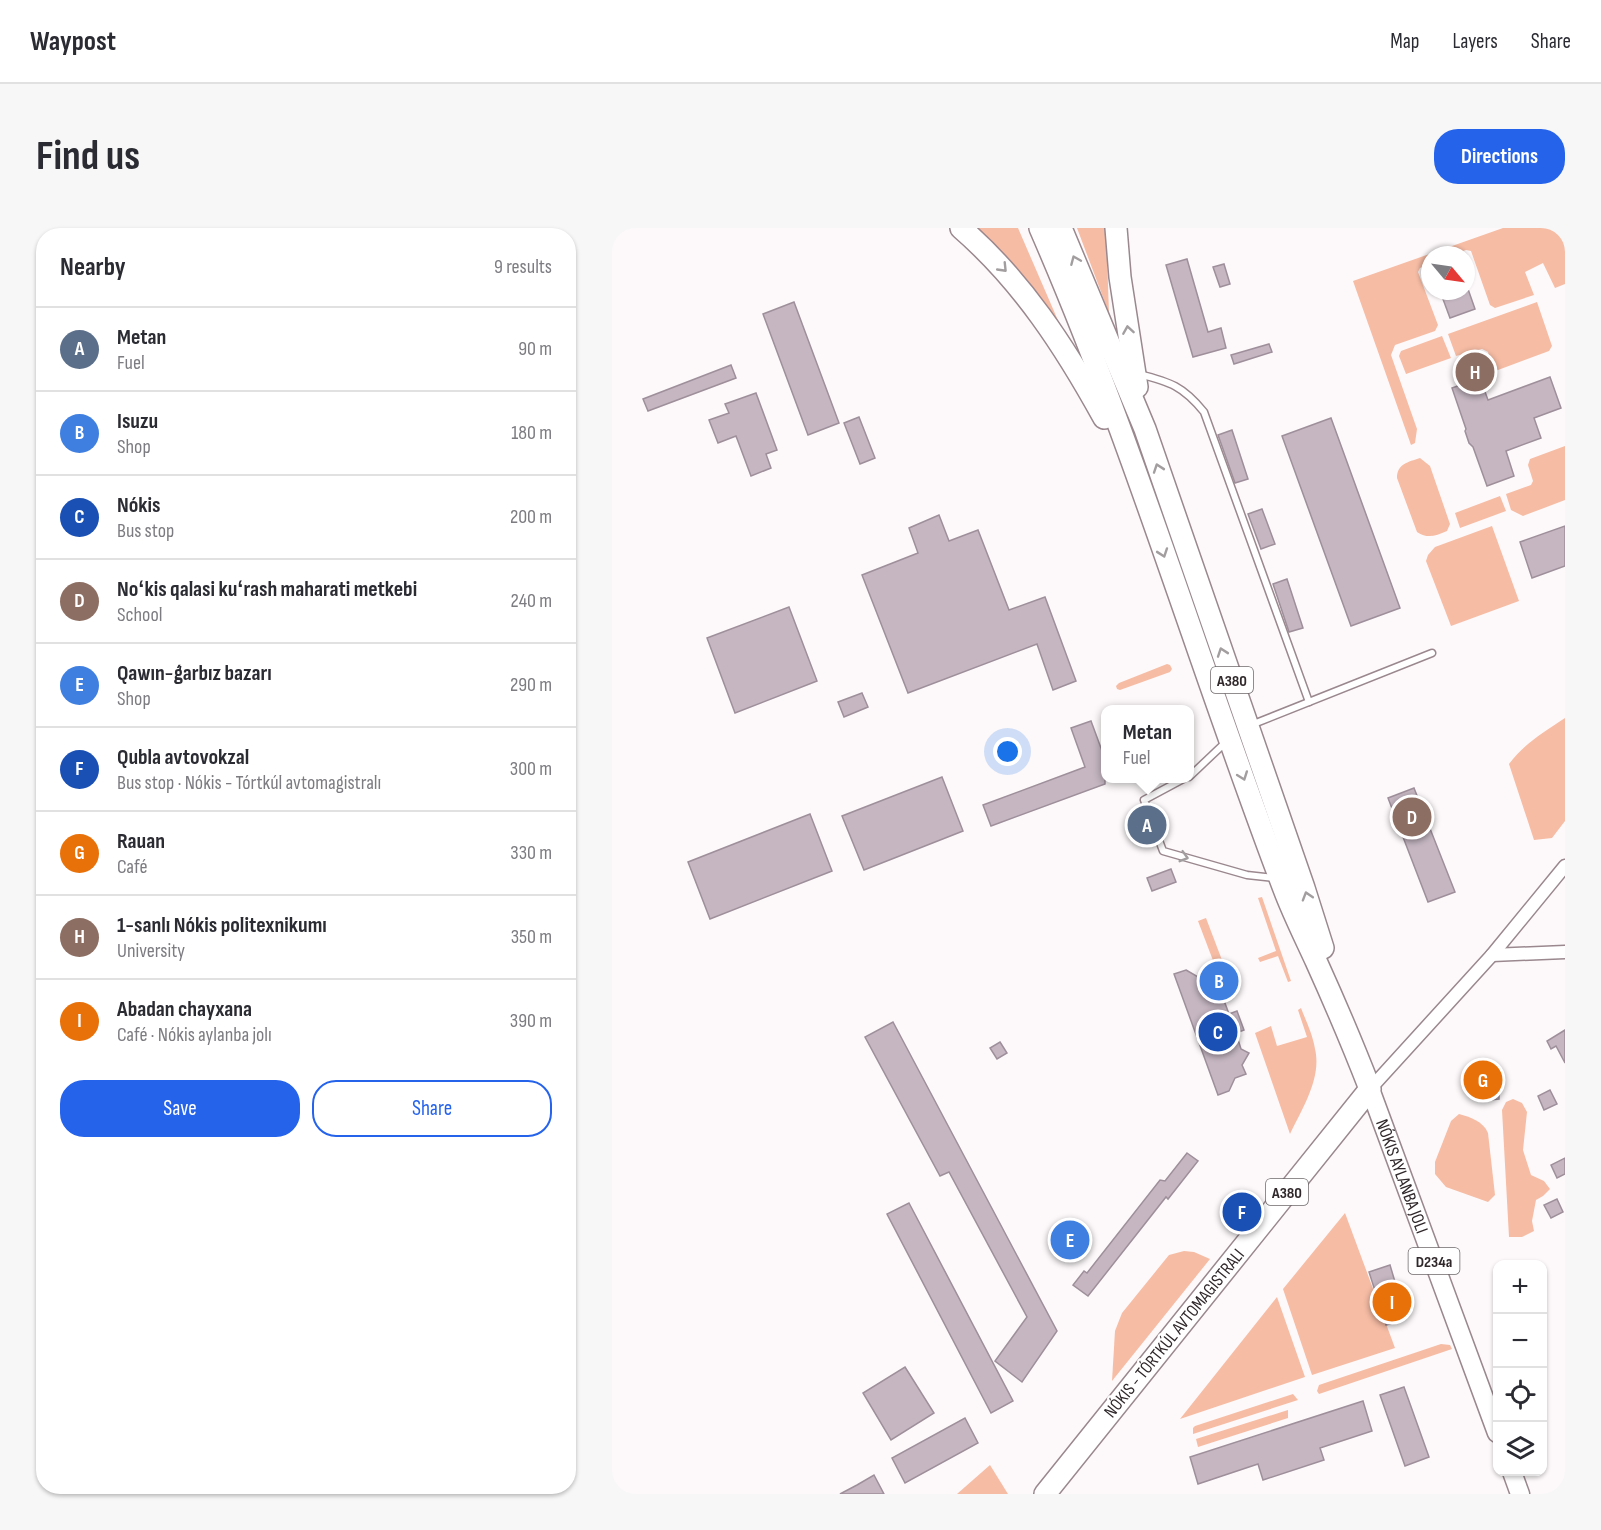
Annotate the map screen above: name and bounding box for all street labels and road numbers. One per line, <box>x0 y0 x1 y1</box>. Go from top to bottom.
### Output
road number: A380 <box>1211 667 1253 693</box>
street label: NÓKIS AYLANBA JOLI <box>1371 1116 1432 1236</box>
road number: A380 <box>1266 1179 1308 1205</box>
street label: NÓKIS - TÓRTKÚL AVTOMAGISTRALI <box>1100 1245 1249 1422</box>
road number: D234a <box>1408 1248 1460 1274</box>

